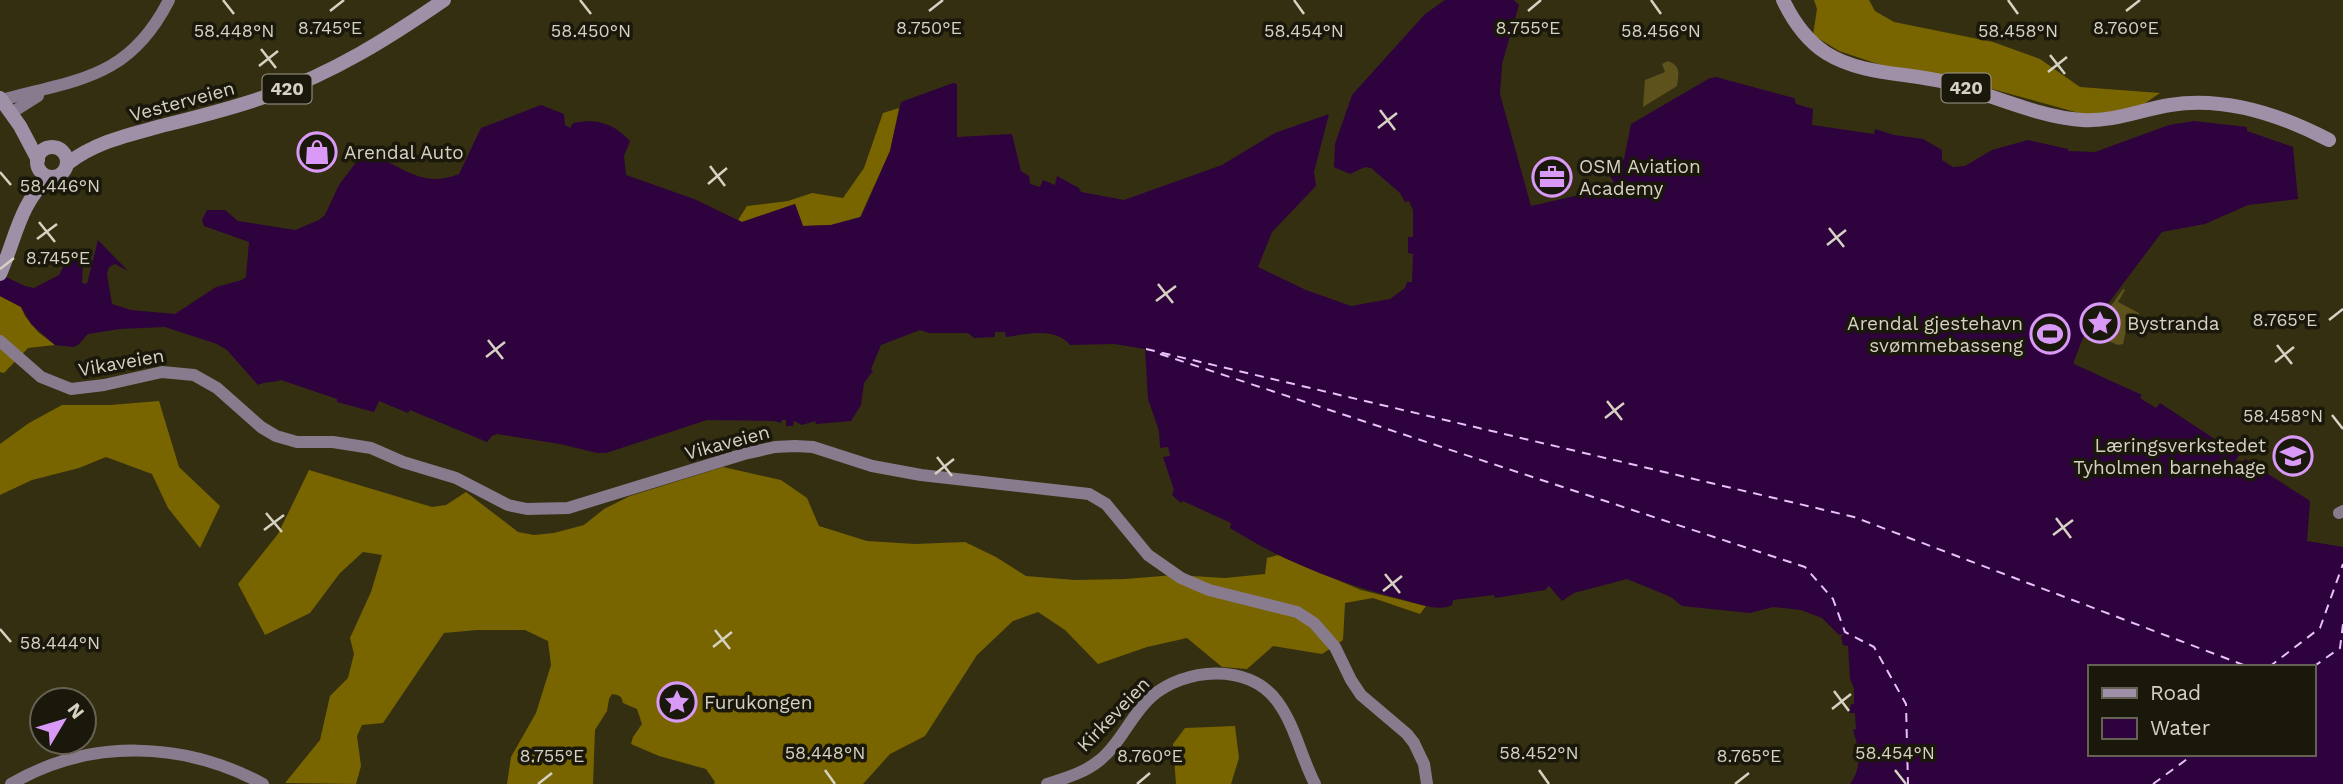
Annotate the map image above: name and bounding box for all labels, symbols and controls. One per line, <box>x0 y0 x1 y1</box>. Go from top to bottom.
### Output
text: 8.745°E <box>298 17 362 38</box>
text: 8.750°E <box>896 17 962 38</box>
text: 8.755°E <box>1495 17 1561 38</box>
text: 8.760°E <box>2093 17 2159 38</box>
text: 58.448°N <box>194 20 274 41</box>
text: 58.450°N <box>551 20 631 41</box>
text: 58.454°N <box>1264 20 1344 41</box>
text: 58.456°N <box>1621 20 1701 41</box>
text: 58.458°N <box>1978 20 2058 41</box>
road number: 420 <box>262 74 312 104</box>
road number: 420 <box>1941 74 1990 102</box>
street label: Vesterveien <box>127 76 237 127</box>
shop icon: Arendal Auto <box>296 131 338 173</box>
place label: Arendal Auto <box>344 141 464 164</box>
place label: OSM Aviation Academy <box>1579 155 1701 200</box>
office icon: OSM Aviation Academy <box>1531 156 1573 198</box>
text: 58.446°N <box>20 175 100 196</box>
text: 8.745°E <box>26 247 90 268</box>
place icon: Bystranda <box>2079 302 2121 344</box>
text: 8.765°E <box>2252 309 2318 330</box>
place label: Arendal gjestehavn svømmebasseng <box>1847 312 2024 357</box>
place label: Bystranda <box>2127 312 2220 335</box>
sports icon: Arendal gjestehavn svømmebasseng <box>2029 313 2071 355</box>
street label: Vikaveien <box>76 344 166 381</box>
text: 58.458°N <box>2243 405 2323 426</box>
street label: Vikaveien <box>682 420 772 465</box>
place label: Læringsverkstedet Tyholmen barnehage <box>2073 434 2266 479</box>
school or university icon: Læringsverkstedet Tyholmen barnehage <box>2272 435 2314 477</box>
text: 58.444°N <box>20 632 100 653</box>
legend <box>2088 665 2315 756</box>
street label: Kirkeveien <box>1072 672 1155 757</box>
text: Road <box>2150 680 2201 705</box>
place icon: Furukongen <box>656 681 698 723</box>
north arrow <box>28 686 98 756</box>
place label: Furukongen <box>704 691 812 714</box>
text: N <box>63 698 89 723</box>
text: Water <box>2150 715 2211 740</box>
text: 58.448°N <box>785 742 865 763</box>
text: 58.452°N <box>1499 742 1579 763</box>
text: 58.454°N <box>1855 742 1935 763</box>
text: 8.755°E <box>519 745 585 766</box>
text: 8.760°E <box>1117 745 1183 766</box>
text: 8.765°E <box>1716 745 1782 766</box>

